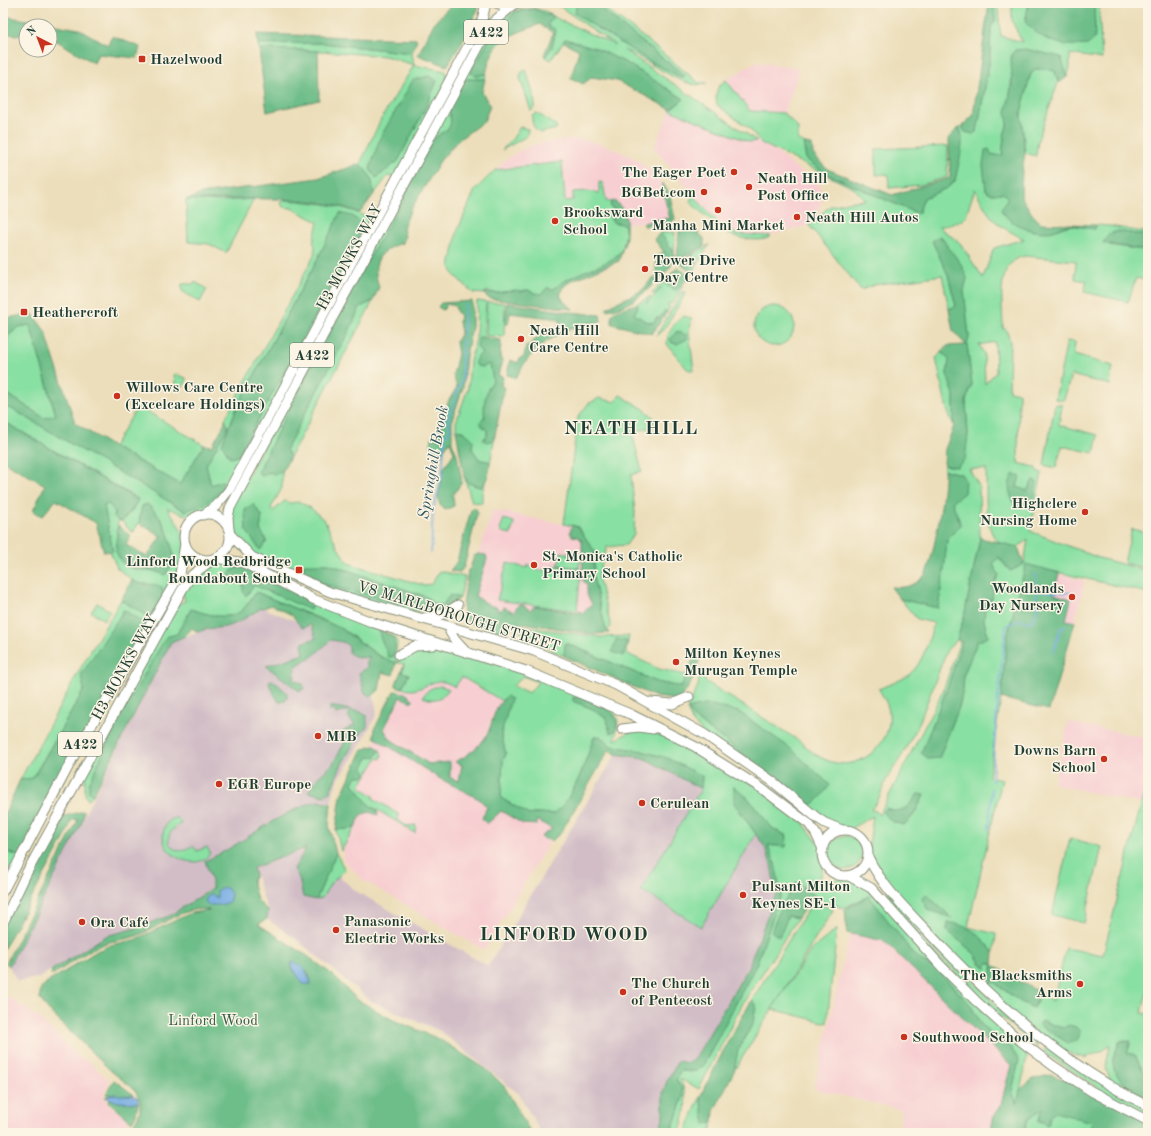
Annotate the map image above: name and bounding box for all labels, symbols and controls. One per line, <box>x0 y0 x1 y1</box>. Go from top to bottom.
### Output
north arrow <box>18 18 58 58</box>
road number: A422 <box>464 20 508 44</box>
text: N <box>26 24 40 39</box>
place label: Hazelwood <box>150 53 223 68</box>
marker: Hazelwood <box>137 54 147 64</box>
place label: The Eager Poet <box>622 166 727 181</box>
marker: The Eager Poet <box>729 167 739 177</box>
place label: Neath Hill Post Office <box>757 172 829 204</box>
marker: Neath Hill Post Office <box>744 182 754 192</box>
place label: BGBet.com <box>621 186 696 201</box>
marker: BGBet.com <box>699 187 709 197</box>
street label: H3 MONKS WAY <box>315 202 386 313</box>
marker: Manha Mini Market <box>713 205 723 215</box>
place label: Brooksward School <box>563 206 643 238</box>
place label: Neath Hill Autos <box>805 211 919 226</box>
marker: Neath Hill Autos <box>792 212 802 222</box>
marker: Brooksward School <box>550 216 560 226</box>
place label: Manha Mini Market <box>652 219 785 234</box>
place label: Tower Drive Day Centre <box>653 254 736 286</box>
marker: Tower Drive Day Centre <box>640 264 650 274</box>
place label: Heathercroft <box>32 306 119 321</box>
marker: Heathercroft <box>19 307 29 317</box>
place label: Neath Hill Care Centre <box>529 324 609 356</box>
marker: Neath Hill Care Centre <box>516 334 526 344</box>
road number: A422 <box>290 343 334 367</box>
place label: Willows Care Centre (Excelcare Holdings) <box>125 381 265 413</box>
marker: Willows Care Centre (Excelcare Holdings) <box>112 391 122 401</box>
water label: Springhill Brook <box>416 404 452 521</box>
district label: NEATH HILL <box>564 420 698 439</box>
place label: Highclere Nursing Home <box>980 497 1077 529</box>
marker: Highclere Nursing Home <box>1080 507 1090 517</box>
place label: St. Monica's Catholic Primary School <box>542 550 683 582</box>
place label: Linford Wood Redbridge Roundabout South <box>126 555 291 587</box>
marker: St. Monica's Catholic Primary School <box>529 560 539 570</box>
marker: Linford Wood Redbridge Roundabout South <box>294 565 304 575</box>
street label: V8 MARLBOROUGH STREET <box>355 579 562 655</box>
place label: Woodlands Day Nursery <box>979 582 1064 614</box>
marker: Woodlands Day Nursery <box>1067 592 1077 602</box>
street label: H3 MONKS WAY <box>90 612 161 723</box>
place label: Milton Keynes Murugan Temple <box>684 647 798 679</box>
marker: Milton Keynes Murugan Temple <box>671 657 681 667</box>
place label: MIB <box>326 730 357 745</box>
marker: MIB <box>313 731 323 741</box>
road number: A422 <box>58 732 102 756</box>
place label: Downs Barn School <box>1013 744 1096 776</box>
marker: Downs Barn School <box>1099 754 1109 764</box>
place label: EGR Europe <box>227 778 311 793</box>
marker: EGR Europe <box>214 779 224 789</box>
place label: Cerulean <box>650 797 709 812</box>
marker: Cerulean <box>637 798 647 808</box>
place label: Pulsant Milton Keynes SE-1 <box>751 880 850 912</box>
marker: Pulsant Milton Keynes SE-1 <box>738 890 748 900</box>
place label: Panasonic Electric Works <box>344 915 444 947</box>
place label: Ora Café <box>90 916 149 931</box>
marker: Ora Café <box>77 917 87 927</box>
marker: Panasonic Electric Works <box>331 925 341 935</box>
district label: LINFORD WOOD <box>479 926 649 945</box>
place label: The Blacksmiths Arms <box>960 969 1072 1001</box>
place label: The Church of Pentecost <box>631 977 713 1009</box>
marker: The Blacksmiths Arms <box>1075 979 1085 989</box>
marker: The Church of Pentecost <box>618 987 628 997</box>
park label: Linford Wood <box>168 1014 258 1029</box>
place label: Southwood School <box>912 1031 1034 1046</box>
marker: Southwood School <box>899 1032 909 1042</box>

